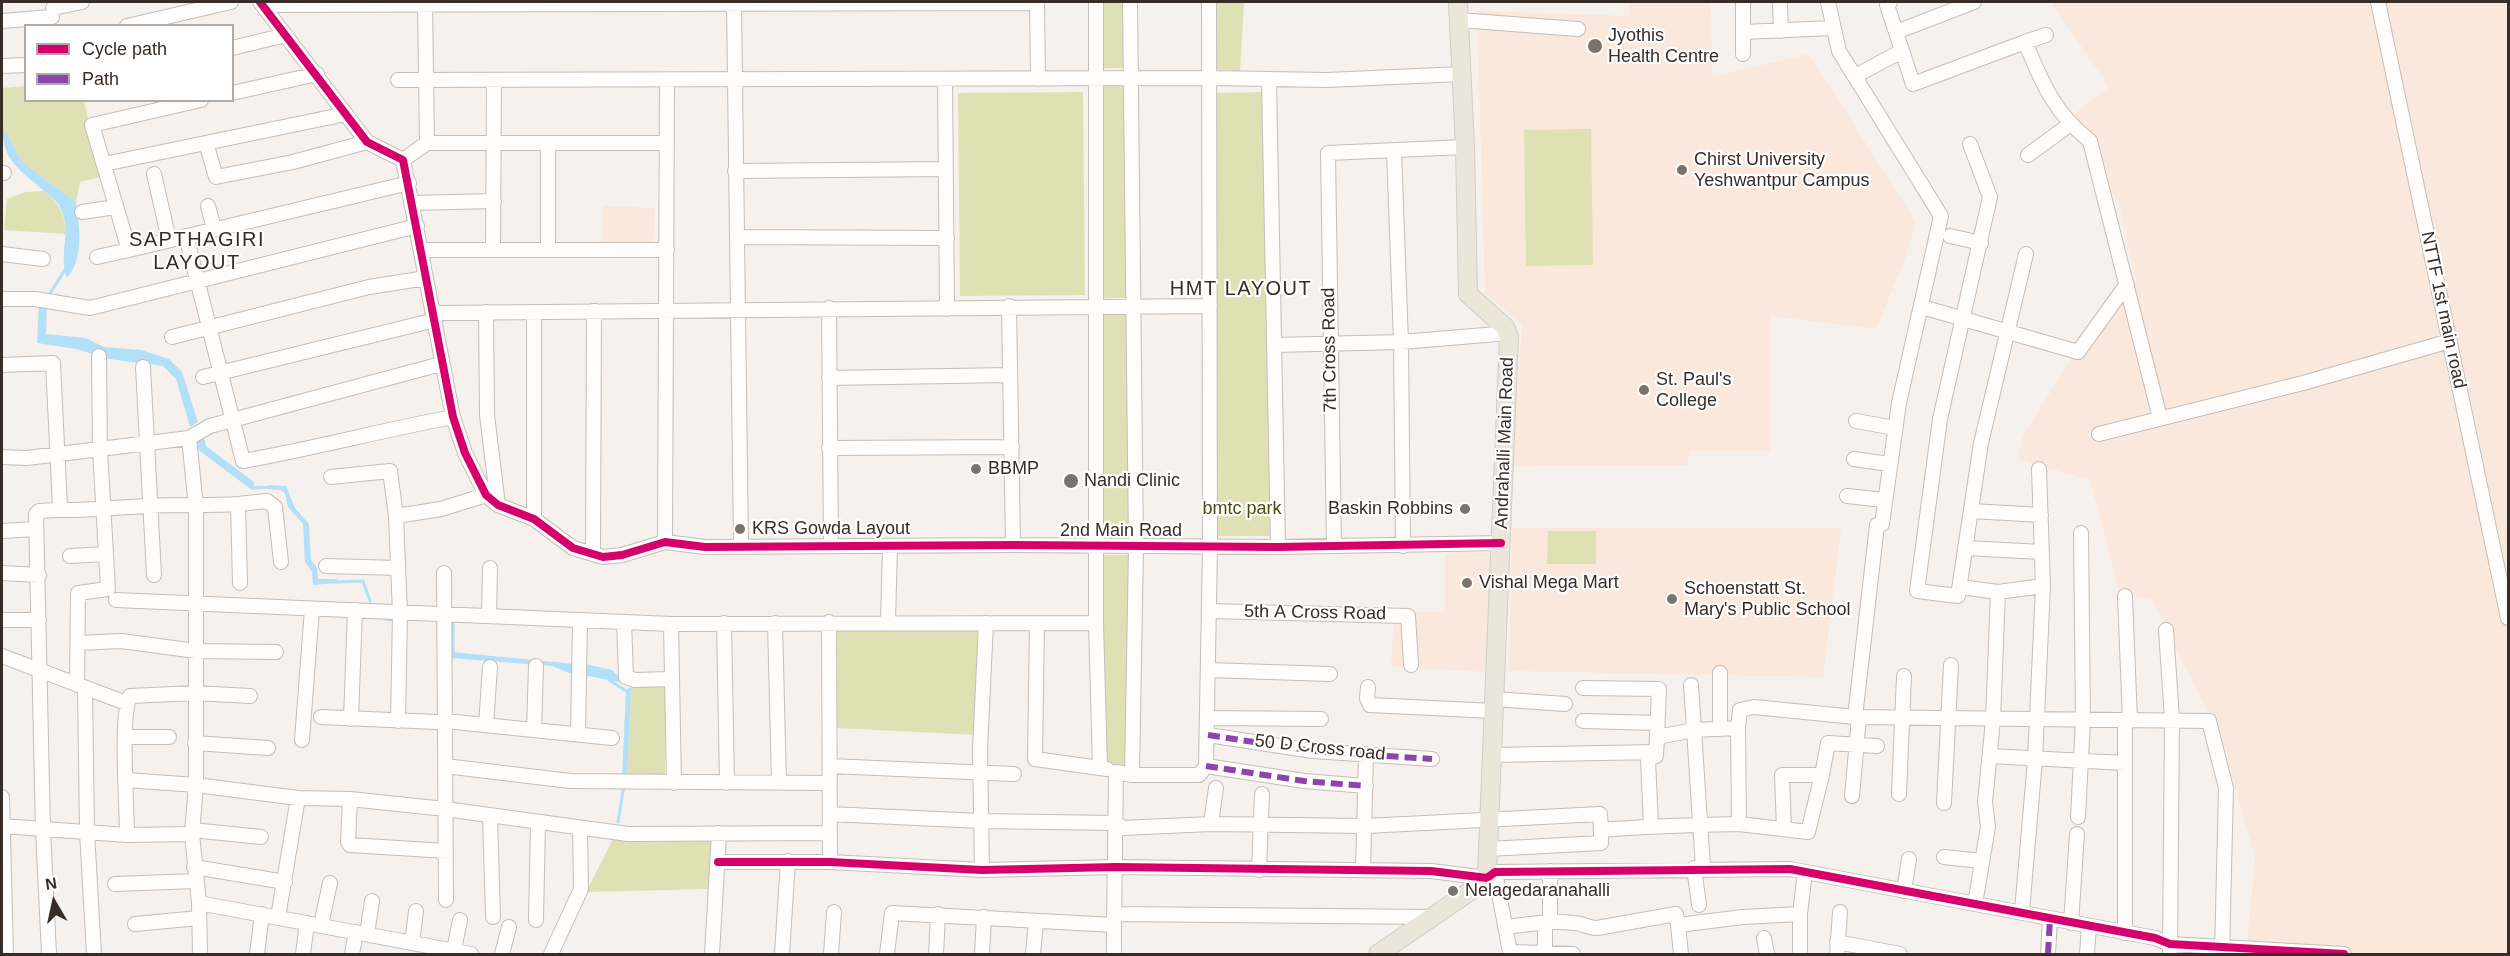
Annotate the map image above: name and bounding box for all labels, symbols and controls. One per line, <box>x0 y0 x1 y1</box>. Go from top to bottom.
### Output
legend <box>24 24 234 102</box>
place label: Jyothis Health Centre <box>1608 25 1719 68</box>
marker: Jyothis Health Centre <box>1586 37 1604 55</box>
text: Cycle path <box>82 39 167 59</box>
text: Path <box>82 69 119 89</box>
place label: Chirst University Yeshwantpur Campus <box>1694 149 1869 192</box>
marker: Chirst University Yeshwantpur Campus <box>1675 163 1689 177</box>
district label: SAPTHAGIRI LAYOUT <box>129 228 265 275</box>
street label: NTTF 1st main road <box>2416 229 2470 391</box>
district label: HMT LAYOUT <box>1170 277 1312 301</box>
street label: 7th Cross Road <box>1318 287 1342 413</box>
street label: Andrahalli Main Road <box>1491 357 1519 529</box>
place label: St. Paul's College <box>1656 369 1731 412</box>
marker: St. Paul's College <box>1637 383 1651 397</box>
place label: BBMP <box>988 458 1039 480</box>
marker: BBMP <box>969 462 983 476</box>
place label: Nandi Clinic <box>1084 470 1180 492</box>
marker: Nandi Clinic <box>1062 472 1080 490</box>
park label: bmtc park <box>1202 498 1282 520</box>
place label: Baskin Robbins <box>1328 498 1453 520</box>
marker: Baskin Robbins <box>1458 502 1472 516</box>
place label: KRS Gowda Layout <box>752 518 910 540</box>
street label: 2nd Main Road <box>1060 520 1182 542</box>
marker: KRS Gowda Layout <box>733 522 747 536</box>
place label: Vishal Mega Mart <box>1479 572 1619 594</box>
marker: Vishal Mega Mart <box>1460 576 1474 590</box>
place label: Schoenstatt St. Mary's Public School <box>1684 578 1850 620</box>
marker: Schoenstatt St. Mary's Public School <box>1665 592 1679 606</box>
street label: 5th A Cross Road <box>1244 601 1386 625</box>
street label: 50 D Cross road <box>1254 730 1386 766</box>
north arrow <box>24 872 84 932</box>
text: N <box>44 874 58 893</box>
place label: Nelagedaranahalli <box>1465 880 1610 902</box>
marker: Nelagedaranahalli <box>1446 884 1460 898</box>

